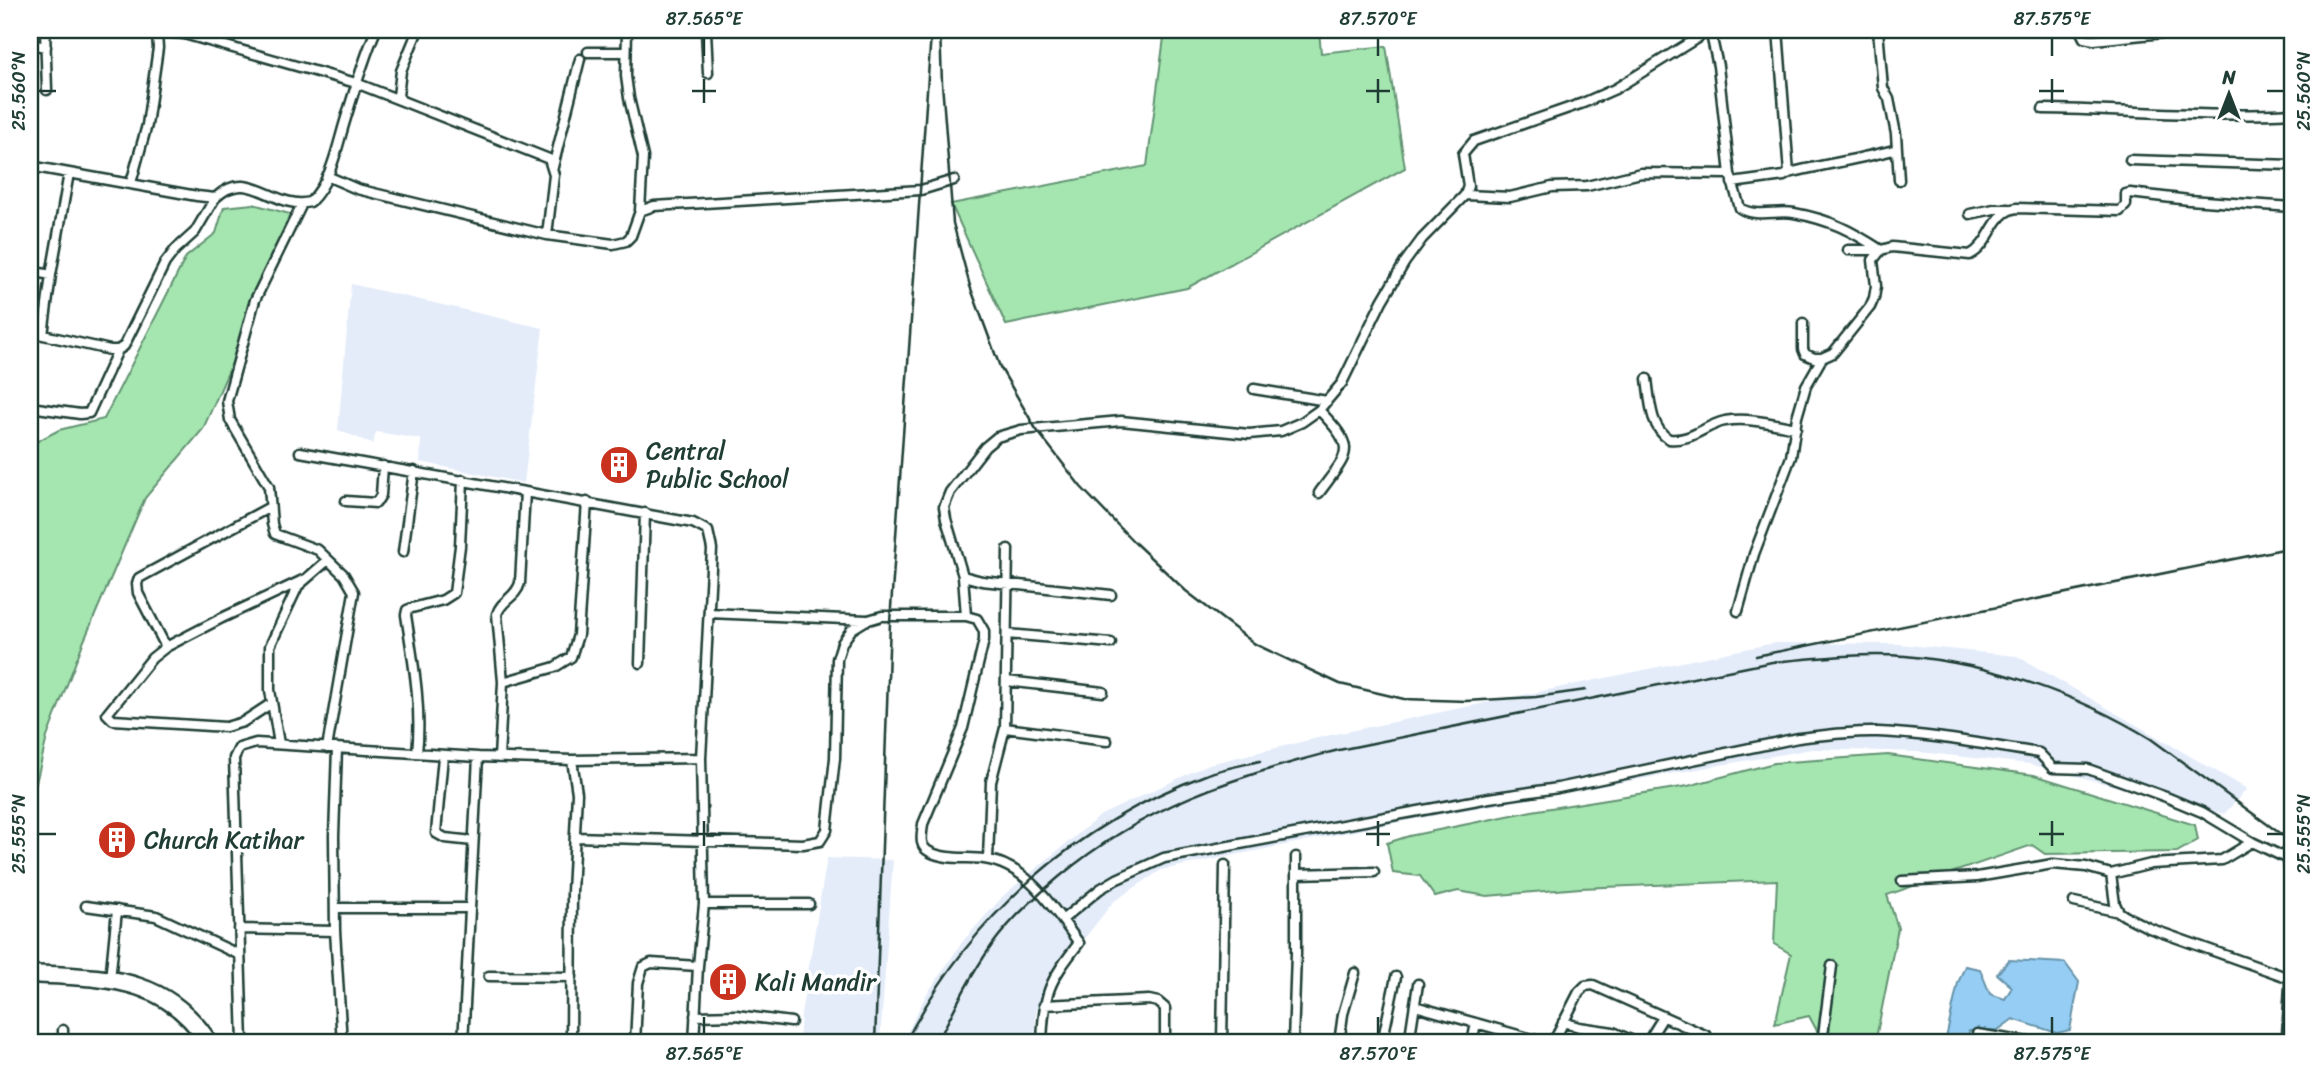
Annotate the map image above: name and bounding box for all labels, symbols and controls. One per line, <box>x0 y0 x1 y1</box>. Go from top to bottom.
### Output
text: 87.565°E <box>666 3 743 35</box>
text: 87.570°E <box>1340 3 1417 35</box>
text: 87.575°E <box>2014 3 2091 35</box>
text: 25.560°N <box>3 51 35 131</box>
text: 25.560°N <box>2288 51 2320 131</box>
north arrow <box>2194 60 2264 130</box>
text: N <box>2221 61 2236 94</box>
place label: Central Public School <box>646 430 790 500</box>
building icon: Central Public School <box>598 444 640 486</box>
text: 25.555°N <box>3 793 35 874</box>
text: 25.555°N <box>2288 793 2320 874</box>
building icon: Church Katihar <box>96 819 138 861</box>
place label: Church Katihar <box>144 819 305 861</box>
building icon: Kali Mandir <box>707 961 749 1003</box>
place label: Kali Mandir <box>755 961 878 1003</box>
text: 87.565°E <box>666 1038 743 1070</box>
text: 87.570°E <box>1340 1038 1417 1070</box>
text: 87.575°E <box>2014 1038 2091 1070</box>

